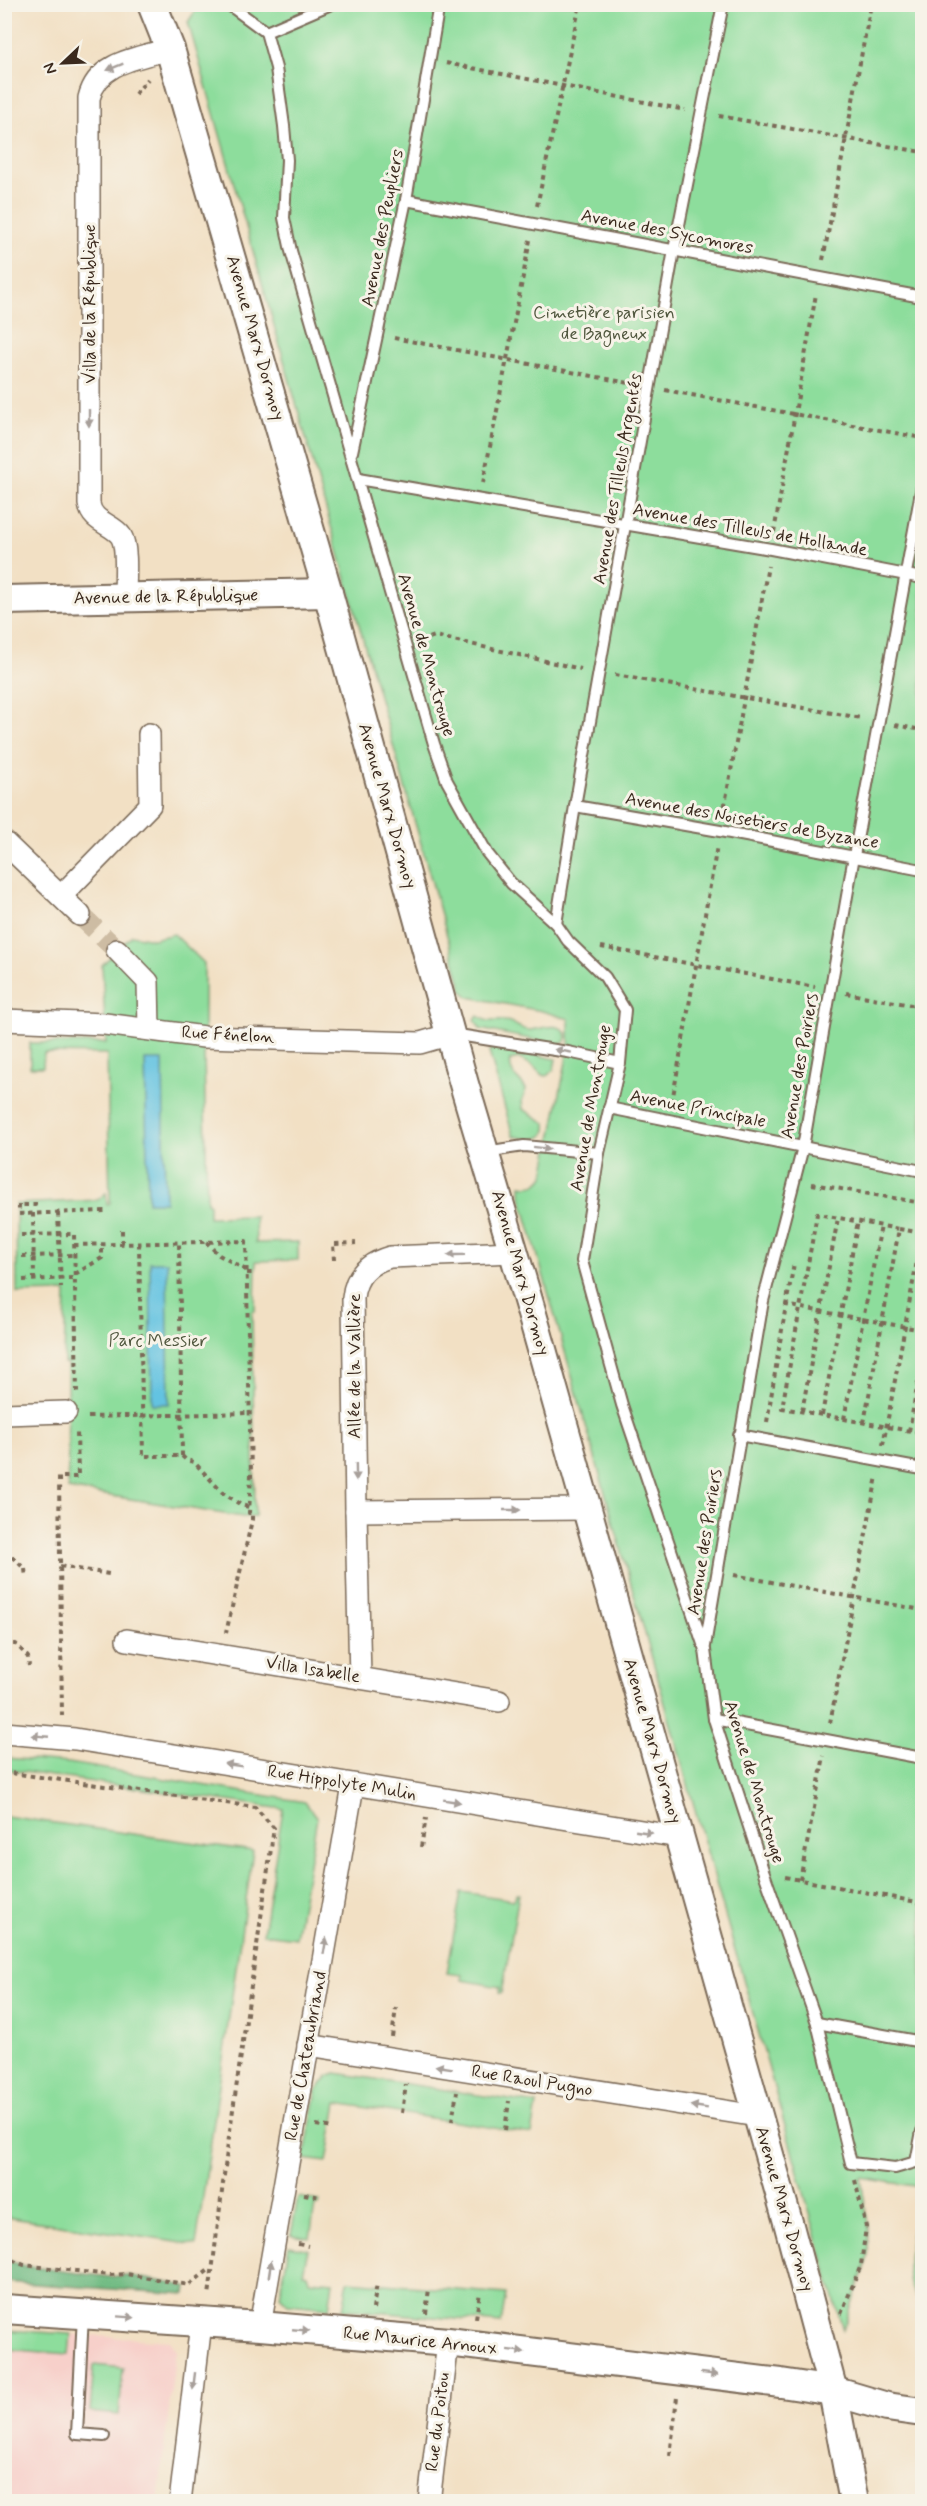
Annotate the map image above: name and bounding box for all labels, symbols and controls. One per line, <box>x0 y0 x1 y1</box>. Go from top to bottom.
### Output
north arrow <box>33 33 93 93</box>
text: N <box>39 59 62 77</box>
one-way arrow <box>105 62 123 72</box>
street label: Avenue des Peupliers <box>356 147 410 309</box>
street label: Avenue des Sycomores <box>579 204 755 260</box>
street label: Villa de la République <box>78 224 102 384</box>
street label: Avenue Marx Dormoy <box>220 253 290 423</box>
park label: Cimetière parisien de Bagneux <box>533 301 675 347</box>
street label: Avenue des Tilleuls Argentés <box>588 372 649 587</box>
one-way arrow <box>84 408 94 427</box>
street label: Avenue des Tilleuls de Hollande <box>631 498 869 562</box>
street label: Avenue de Montrouge <box>391 571 461 739</box>
street label: Avenue de la République <box>73 583 259 611</box>
street label: Avenue Marx Dormoy <box>352 721 422 891</box>
street label: Avenue des Noisetiers de Byzance <box>623 787 881 855</box>
street label: Avenue des Poiriers <box>775 991 825 1141</box>
street label: Rue Fénelon <box>181 1021 275 1049</box>
street label: Avenue de Montrouge <box>565 1023 617 1193</box>
one-way arrow <box>553 1046 572 1055</box>
street label: Avenue Principale <box>628 1084 768 1134</box>
one-way arrow <box>532 1144 551 1153</box>
street label: Avenue Marx Dormoy <box>485 1188 555 1358</box>
one-way arrow <box>447 1250 466 1260</box>
street label: Allée de la Vallière <box>343 1293 367 1439</box>
park label: Parc Messier <box>109 1329 208 1353</box>
one-way arrow <box>351 1462 361 1481</box>
street label: Avenue des Poiriers <box>682 1467 728 1617</box>
one-way arrow <box>503 1505 522 1515</box>
street label: Villa Isabelle <box>264 1651 362 1689</box>
street label: Avenue Marx Dormoy <box>617 1656 687 1826</box>
street label: Avenue de Montrouge <box>718 1698 790 1866</box>
one-way arrow <box>31 1731 50 1741</box>
street label: Rue Hippolyte Mulin <box>266 1759 418 1807</box>
one-way arrow <box>223 1760 242 1769</box>
one-way arrow <box>442 1797 461 1806</box>
one-way arrow <box>635 1827 654 1836</box>
one-way arrow <box>321 1937 330 1956</box>
street label: Rue de Chateaubriand <box>279 1969 333 2143</box>
street label: Rue Raoul Pugno <box>470 2060 594 2103</box>
one-way arrow <box>435 2063 454 2072</box>
one-way arrow <box>690 2102 709 2111</box>
street label: Avenue Marx Dormoy <box>749 2124 819 2294</box>
one-way arrow <box>266 2259 275 2278</box>
one-way arrow <box>116 2313 135 2322</box>
street label: Rue Maurice Arnoux <box>342 2321 498 2361</box>
one-way arrow <box>291 2325 310 2335</box>
one-way arrow <box>506 2346 525 2355</box>
one-way arrow <box>700 2369 719 2379</box>
one-way arrow <box>189 2371 199 2390</box>
street label: Rue du Poitou <box>420 2371 456 2473</box>

